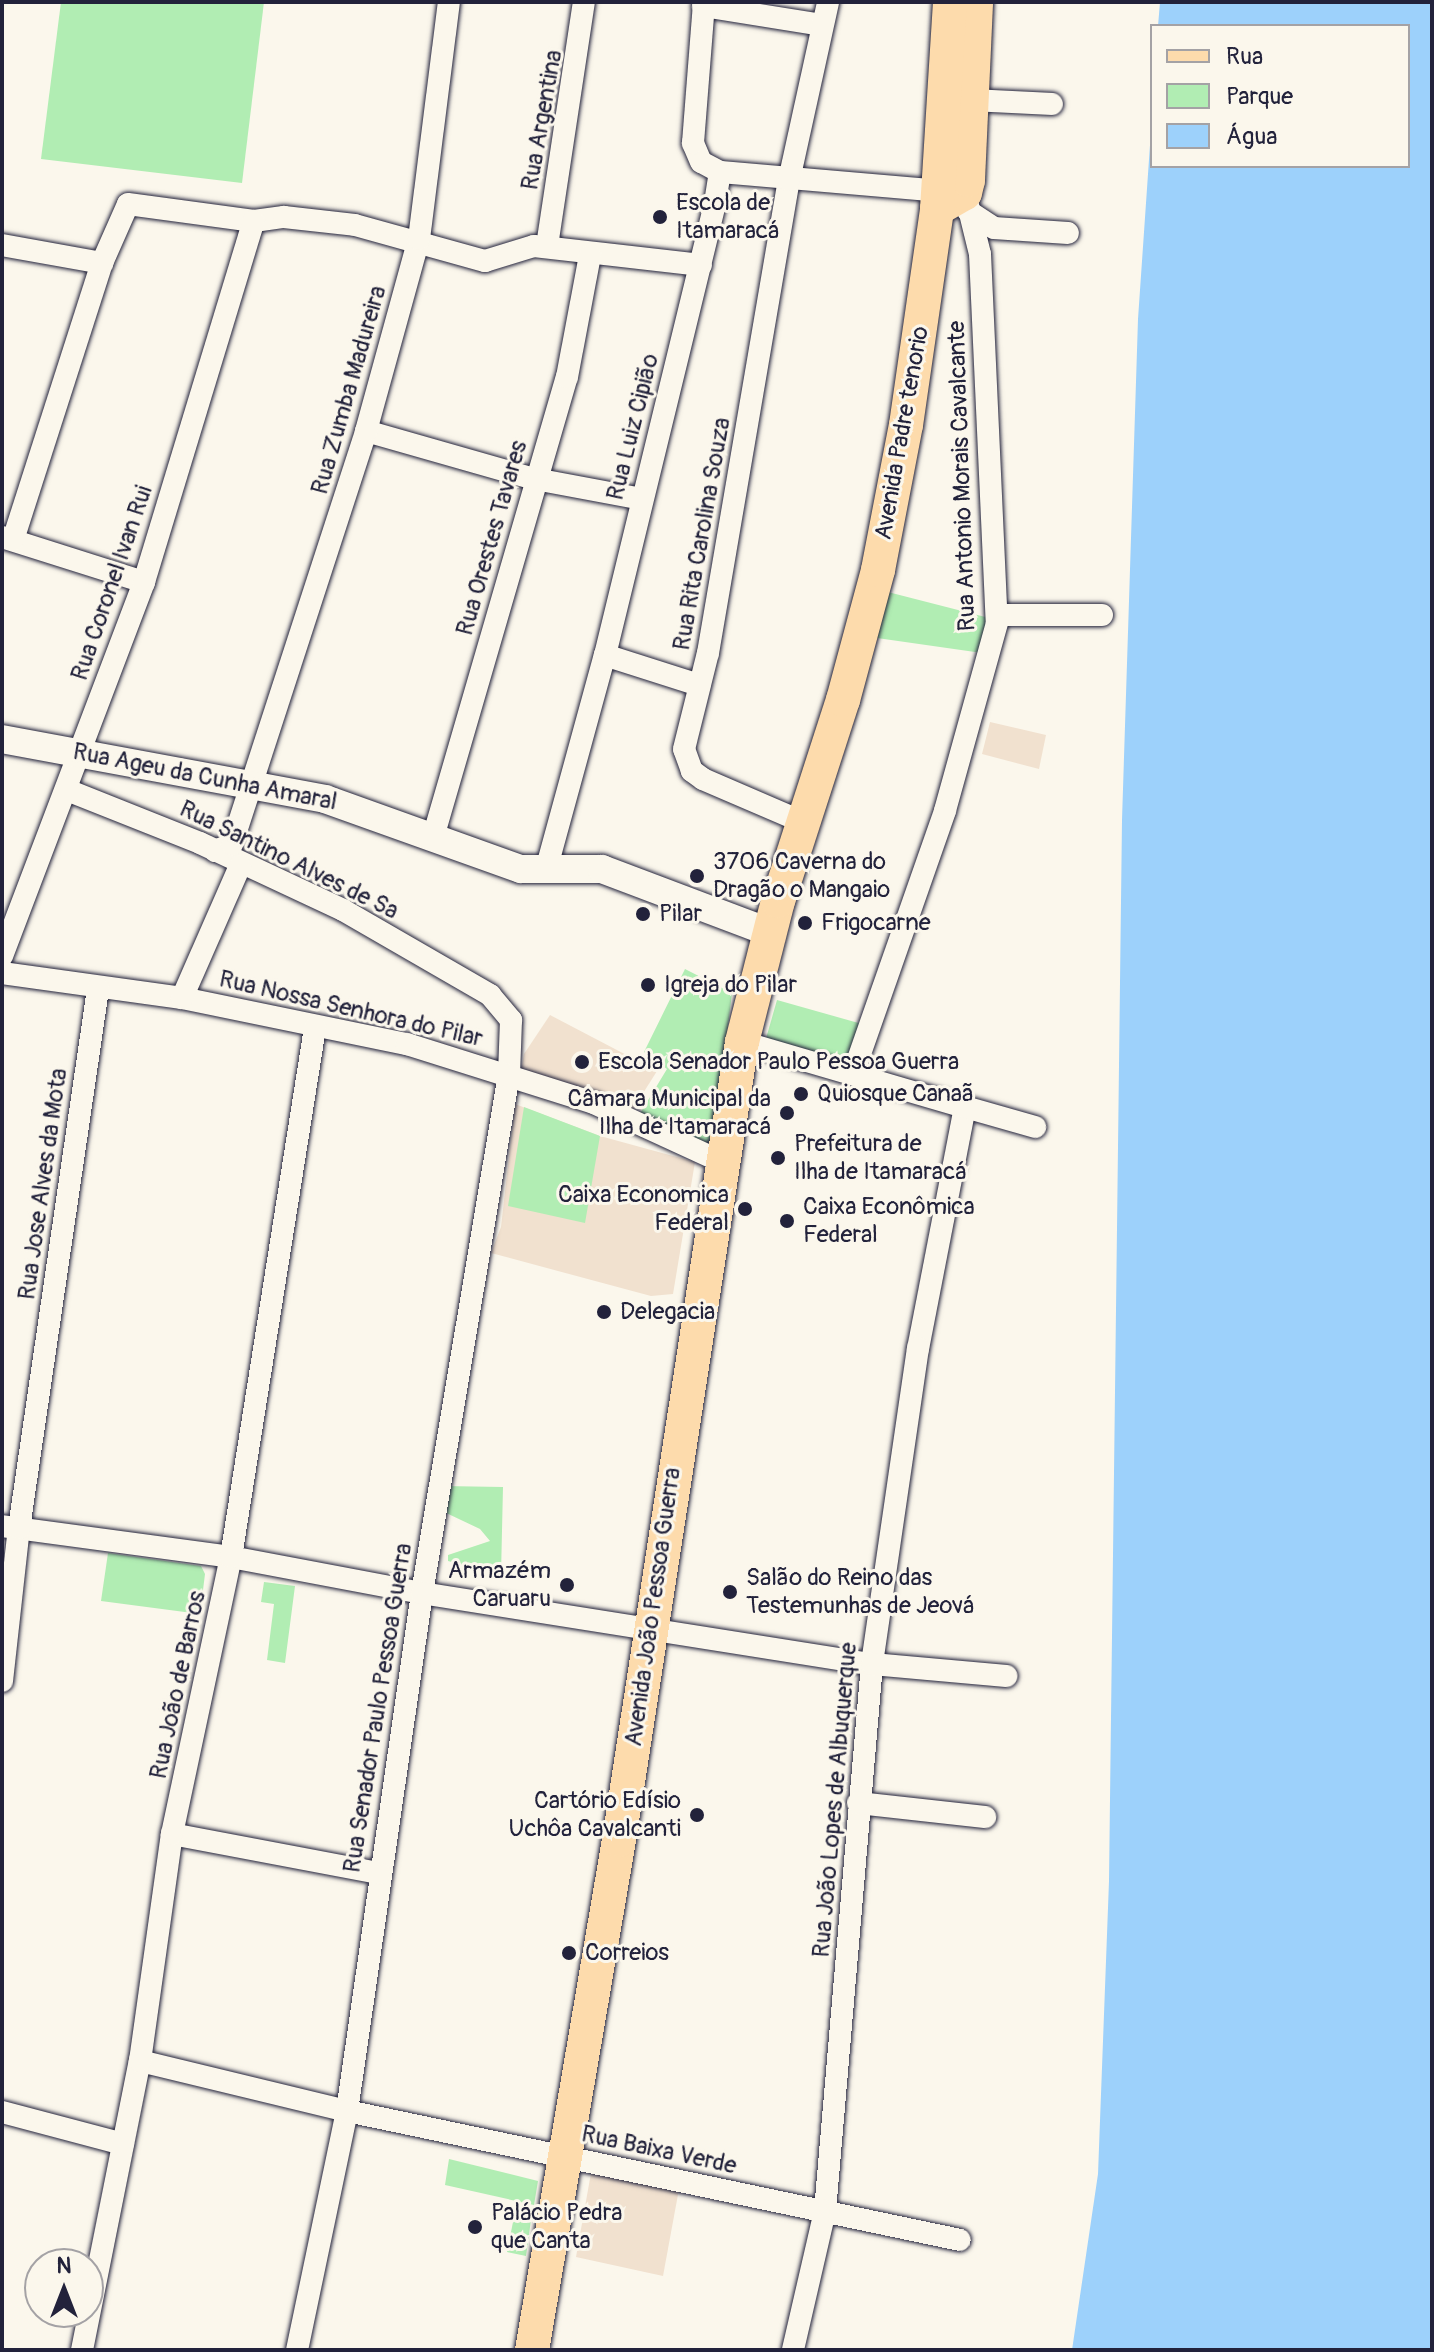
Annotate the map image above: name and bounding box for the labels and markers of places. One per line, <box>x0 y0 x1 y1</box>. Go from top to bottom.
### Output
place label: Escola de Itamaracá <box>676 189 779 245</box>
marker: Escola de Itamaracá <box>651 208 669 226</box>
place label: 3706 Caverna do Dragão o Mangaio <box>713 848 890 904</box>
marker: 3706 Caverna do Dragão o Mangaio <box>688 867 706 885</box>
place label: Pilar <box>659 900 702 928</box>
marker: Pilar <box>634 905 652 923</box>
place label: Frigocarne <box>821 909 931 937</box>
marker: Frigocarne <box>796 914 814 932</box>
place label: Igreja do Pilar <box>664 971 797 999</box>
marker: Igreja do Pilar <box>639 976 657 994</box>
place label: Escola Senador Paulo Pessoa Guerra <box>598 1048 959 1076</box>
marker: Escola Senador Paulo Pessoa Guerra <box>573 1053 591 1071</box>
place label: Quiosque Canaã <box>817 1080 974 1108</box>
place label: Câmara Municipal da Ilha de Itamaracá <box>568 1085 771 1141</box>
marker: Quiosque Canaã <box>792 1085 810 1103</box>
marker: Câmara Municipal da Ilha de Itamaracá <box>778 1104 796 1122</box>
place label: Prefeitura de Ilha de Itamaracá <box>794 1130 966 1186</box>
marker: Prefeitura de Ilha de Itamaracá <box>769 1149 787 1167</box>
place label: Caixa Economica Federal <box>558 1181 729 1237</box>
place label: Caixa Econômica Federal <box>803 1193 975 1249</box>
marker: Caixa Economica Federal <box>736 1200 754 1218</box>
marker: Caixa Econômica Federal <box>778 1212 796 1230</box>
place label: Delegacia <box>620 1298 715 1326</box>
marker: Delegacia <box>595 1303 613 1321</box>
place label: Armazém Caruaru <box>448 1557 551 1613</box>
place label: Salão do Reino das Testemunhas de Jeová <box>746 1564 974 1620</box>
marker: Armazém Caruaru <box>558 1576 576 1594</box>
marker: Salão do Reino das Testemunhas de Jeová <box>721 1583 739 1601</box>
place label: Cartório Edísio Uchôa Cavalcanti <box>509 1787 681 1843</box>
marker: Cartório Edísio Uchôa Cavalcanti <box>688 1806 706 1824</box>
place label: Correios <box>585 1939 669 1967</box>
marker: Correios <box>560 1944 578 1962</box>
place label: Palácio Pedra que Canta <box>491 2199 622 2255</box>
marker: Palácio Pedra que Canta <box>466 2218 484 2236</box>

